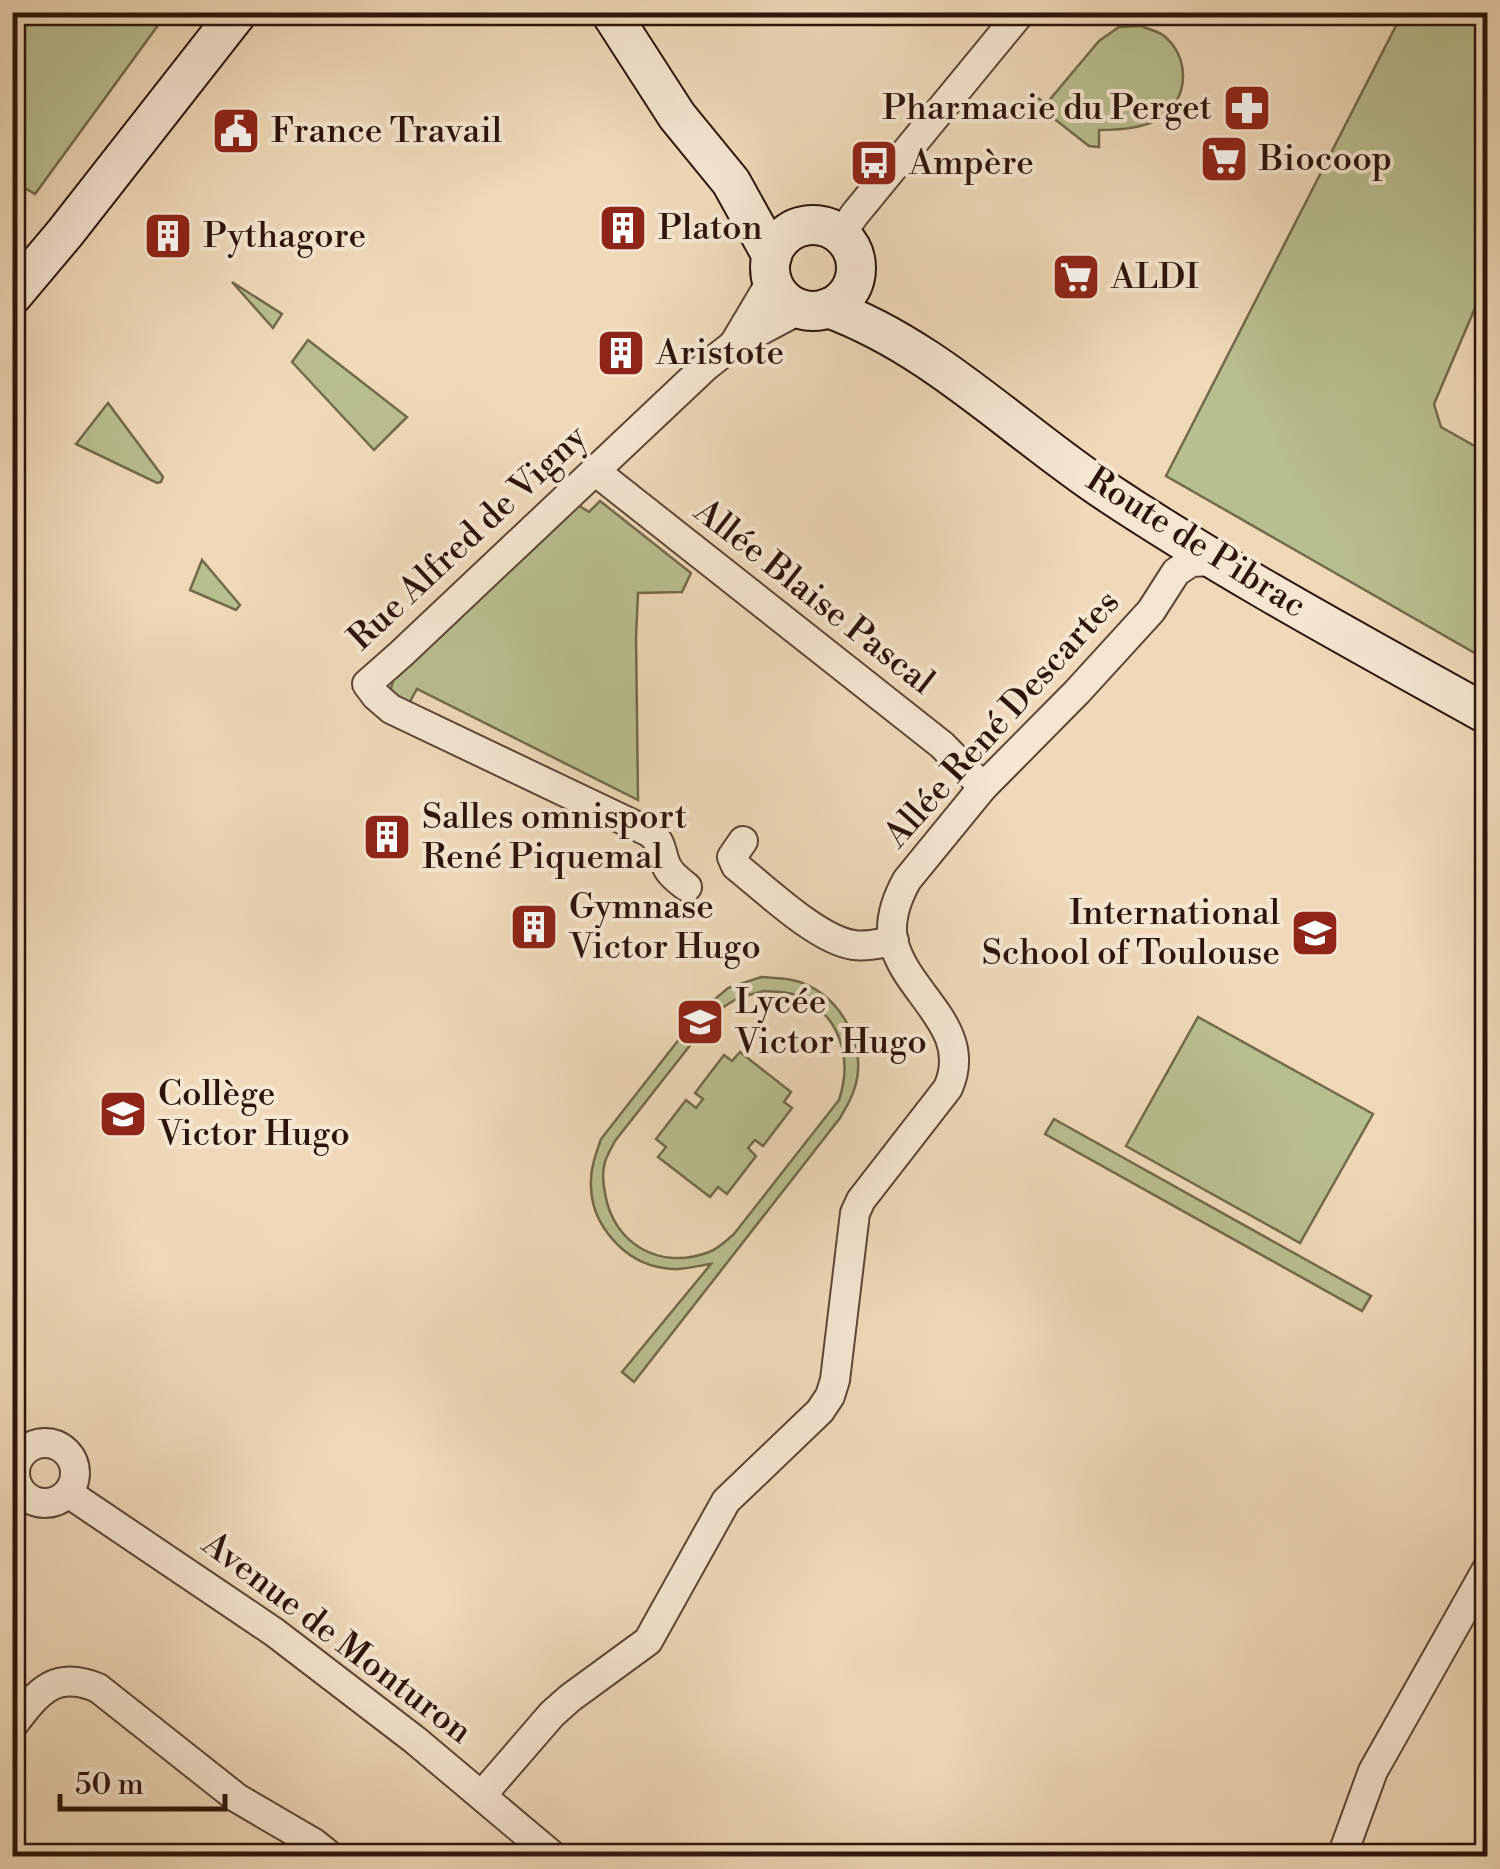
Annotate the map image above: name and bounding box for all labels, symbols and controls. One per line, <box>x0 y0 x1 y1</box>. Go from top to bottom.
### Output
pharmacy icon: Pharmacie du Perget <box>1221 82 1273 134</box>
place label: Pharmacie du Perget <box>882 87 1212 130</box>
public building icon: France Travail <box>210 105 262 157</box>
place label: France Travail <box>271 110 502 153</box>
supermarket icon: Biocoop <box>1198 133 1250 185</box>
bus stop icon: Ampère <box>848 137 900 189</box>
place label: Biocoop <box>1258 138 1392 181</box>
place label: Ampère <box>908 142 1034 185</box>
building icon: Platon <box>597 202 649 254</box>
place label: Platon <box>658 207 763 250</box>
building icon: Pythagore <box>142 210 194 262</box>
place label: Pythagore <box>203 215 366 258</box>
supermarket icon: ALDI <box>1050 251 1102 303</box>
place label: ALDI <box>1110 256 1199 299</box>
building icon: Aristote <box>595 327 647 379</box>
place label: Aristote <box>655 332 784 375</box>
street label: Rue Alfred de Vigny <box>340 416 597 660</box>
street label: Route de Pibrac <box>1078 458 1314 628</box>
street label: Allée Blaise Pascal <box>685 489 943 704</box>
street label: Allée René Descartes <box>874 581 1129 857</box>
place label: Salles omnisport René Piquemal <box>422 796 687 879</box>
building icon: Salles omnisport René Piquemal <box>361 811 413 863</box>
place label: Gymnase Victor Hugo <box>568 886 761 969</box>
place label: International School of Toulouse <box>982 892 1280 975</box>
building icon: Gymnase Victor Hugo <box>508 901 560 953</box>
school or university icon: International School of Toulouse <box>1289 907 1341 959</box>
place label: Lycée Victor Hugo <box>734 981 927 1064</box>
school or university icon: Lycée Victor Hugo <box>674 996 726 1048</box>
place label: Collège Victor Hugo <box>157 1073 350 1156</box>
school or university icon: Collège Victor Hugo <box>97 1088 149 1140</box>
street label: Avenue de Monturon <box>193 1522 480 1753</box>
scale bar <box>60 1749 225 1811</box>
text: 50 m <box>75 1766 144 1804</box>

